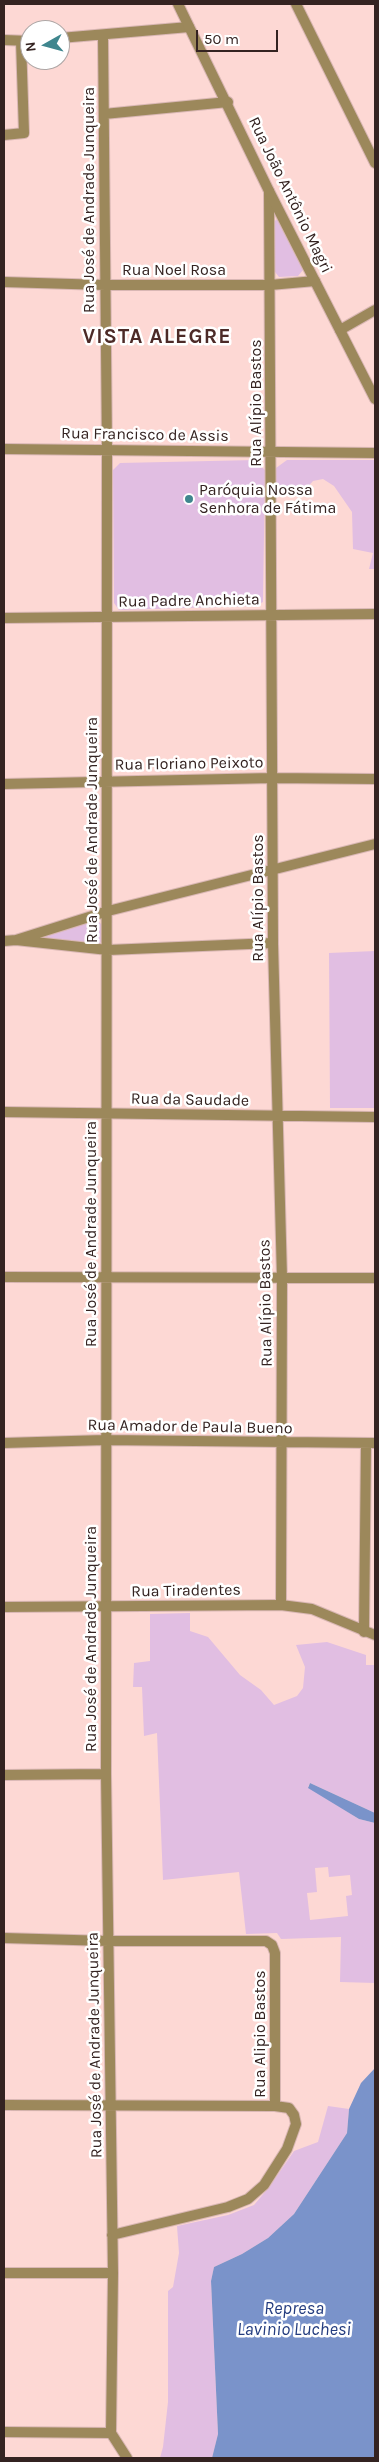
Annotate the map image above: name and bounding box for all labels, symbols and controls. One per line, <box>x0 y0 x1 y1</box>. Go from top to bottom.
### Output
north arrow <box>20 20 70 70</box>
scale bar <box>199 20 282 52</box>
text: 50 m <box>204 30 239 48</box>
text: N <box>22 41 40 53</box>
street label: Rua José de Andrade Junqueira <box>79 87 99 313</box>
street label: Rua João Antônio Magri <box>244 114 336 276</box>
street label: Rua Noel Rosa <box>122 260 226 280</box>
district label: VISTA ALEGRE <box>81 324 233 350</box>
street label: Rua Alípio Bastos <box>246 339 266 467</box>
street label: Rua Francisco de Assis <box>61 424 229 446</box>
place label: Paróquia Nossa Senhora de Fátima <box>199 480 336 518</box>
marker: Paróquia Nossa Senhora de Fátima <box>183 493 195 505</box>
street label: Rua Padre Anchieta <box>118 590 260 612</box>
street label: Rua José de Andrade Junqueira <box>82 717 102 943</box>
street label: Rua Floriano Peixoto <box>114 753 264 775</box>
street label: Rua Alípio Bastos <box>248 834 268 962</box>
street label: Rua da Saudade <box>131 1089 249 1111</box>
street label: Rua José de Andrade Junqueira <box>81 1121 101 1347</box>
street label: Rua Alípio Bastos <box>255 1239 277 1367</box>
street label: Rua Amador de Paula Bueno <box>87 1416 293 1438</box>
street label: Rua José de Andrade Junqueira <box>81 1526 101 1752</box>
street label: Rua Tiradentes <box>131 1580 241 1602</box>
street label: Rua José de Andrade Junqueira <box>83 1932 107 2158</box>
street label: Rua Alipio Bastos <box>250 1970 270 2098</box>
water label: Represa Lavinio Luchesi <box>237 2298 351 2340</box>

